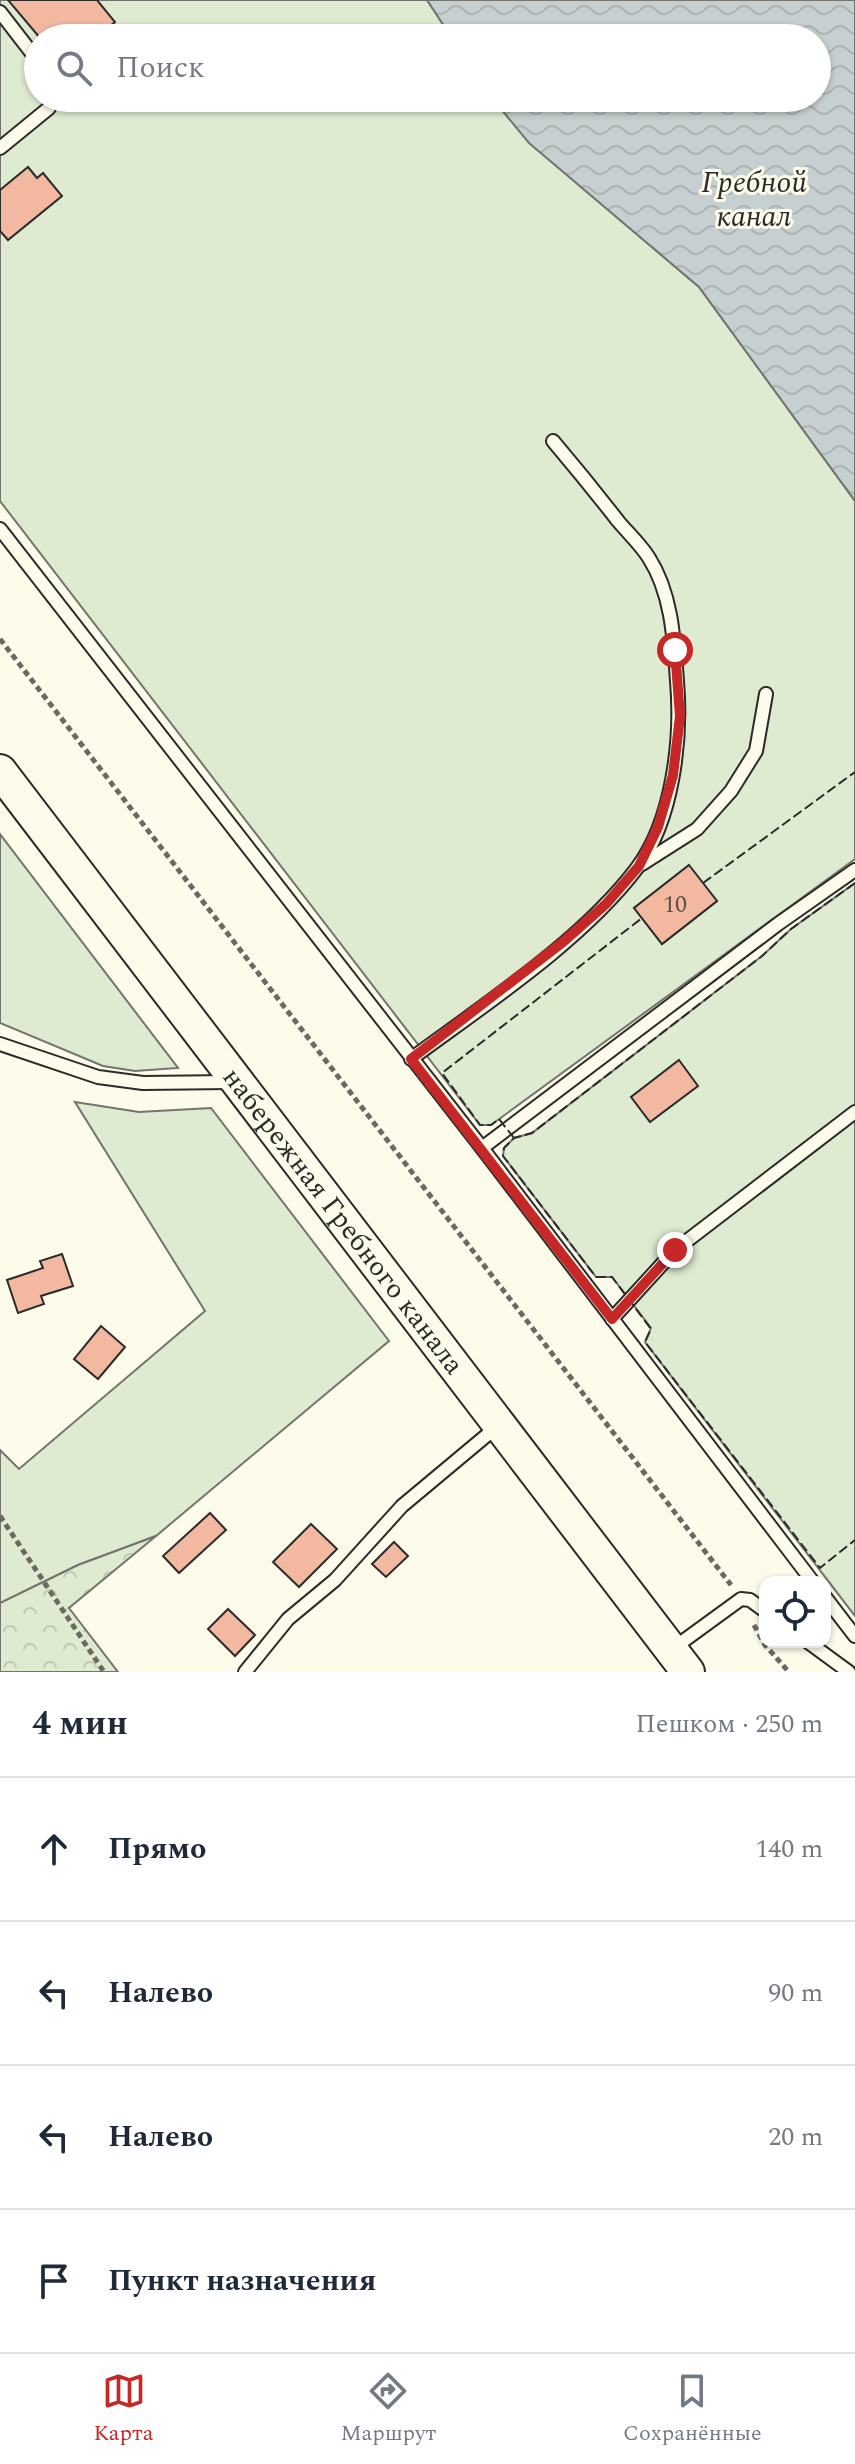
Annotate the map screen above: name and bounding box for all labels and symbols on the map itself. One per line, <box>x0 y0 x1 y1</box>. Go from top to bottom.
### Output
water label: Гребной канал <box>701 160 807 240</box>
route start <box>657 632 693 668</box>
house number: 10 <box>663 887 687 923</box>
street label: набережная Гребного канала <box>212 1058 475 1384</box>
route end <box>657 1232 693 1268</box>

